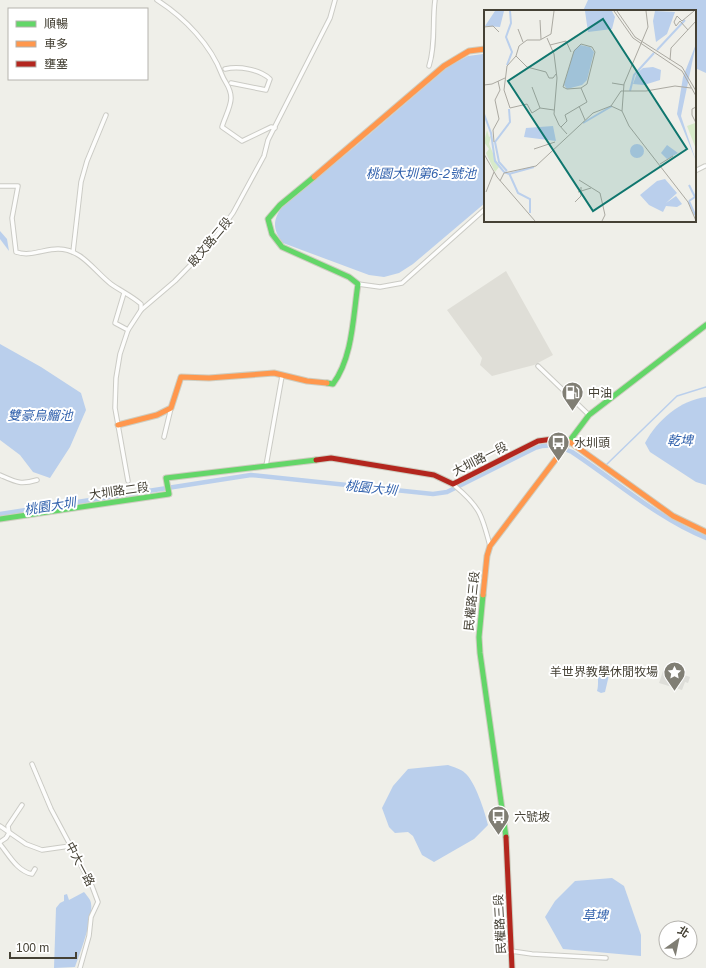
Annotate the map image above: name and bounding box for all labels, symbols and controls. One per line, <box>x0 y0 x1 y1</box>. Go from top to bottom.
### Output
legend <box>8 8 148 80</box>
inset map <box>484 10 696 222</box>
text: 順暢 <box>44 17 68 31</box>
text: 車多 <box>44 37 68 51</box>
text: 壅塞 <box>44 57 68 71</box>
water label: 桃園大圳第6-2號池 <box>366 166 478 181</box>
street label: 啟文路二段 <box>185 215 235 269</box>
fuel station icon: 中油 <box>559 380 585 413</box>
place label: 中油 <box>588 386 612 400</box>
water label: 雙豪烏鰡池 <box>7 408 74 423</box>
bus stop icon: 水圳頭 <box>546 430 572 463</box>
water label: 乾埤 <box>667 433 695 448</box>
place label: 水圳頭 <box>574 436 610 450</box>
street label: 大圳路一段 <box>450 439 510 479</box>
water label: 桃園大圳 <box>344 478 400 498</box>
street label: 大圳路二段 <box>88 480 150 502</box>
water label: 桃園大圳 <box>23 494 79 517</box>
street label: 民權路三段 <box>462 570 482 632</box>
place icon: 羊世界教學休閒牧場 <box>661 659 687 692</box>
place label: 羊世界教學休閒牧場 <box>550 665 658 679</box>
bus stop icon: 六號坡 <box>485 804 511 837</box>
place label: 六號坡 <box>514 810 550 824</box>
street label: 中大一路 <box>63 840 97 888</box>
street label: 民權路三段 <box>491 894 509 954</box>
water label: 草埤 <box>582 908 610 923</box>
north arrow <box>658 920 698 960</box>
text: 北 <box>676 924 691 940</box>
scale bar <box>10 934 76 960</box>
text: 100 m <box>16 941 49 955</box>

